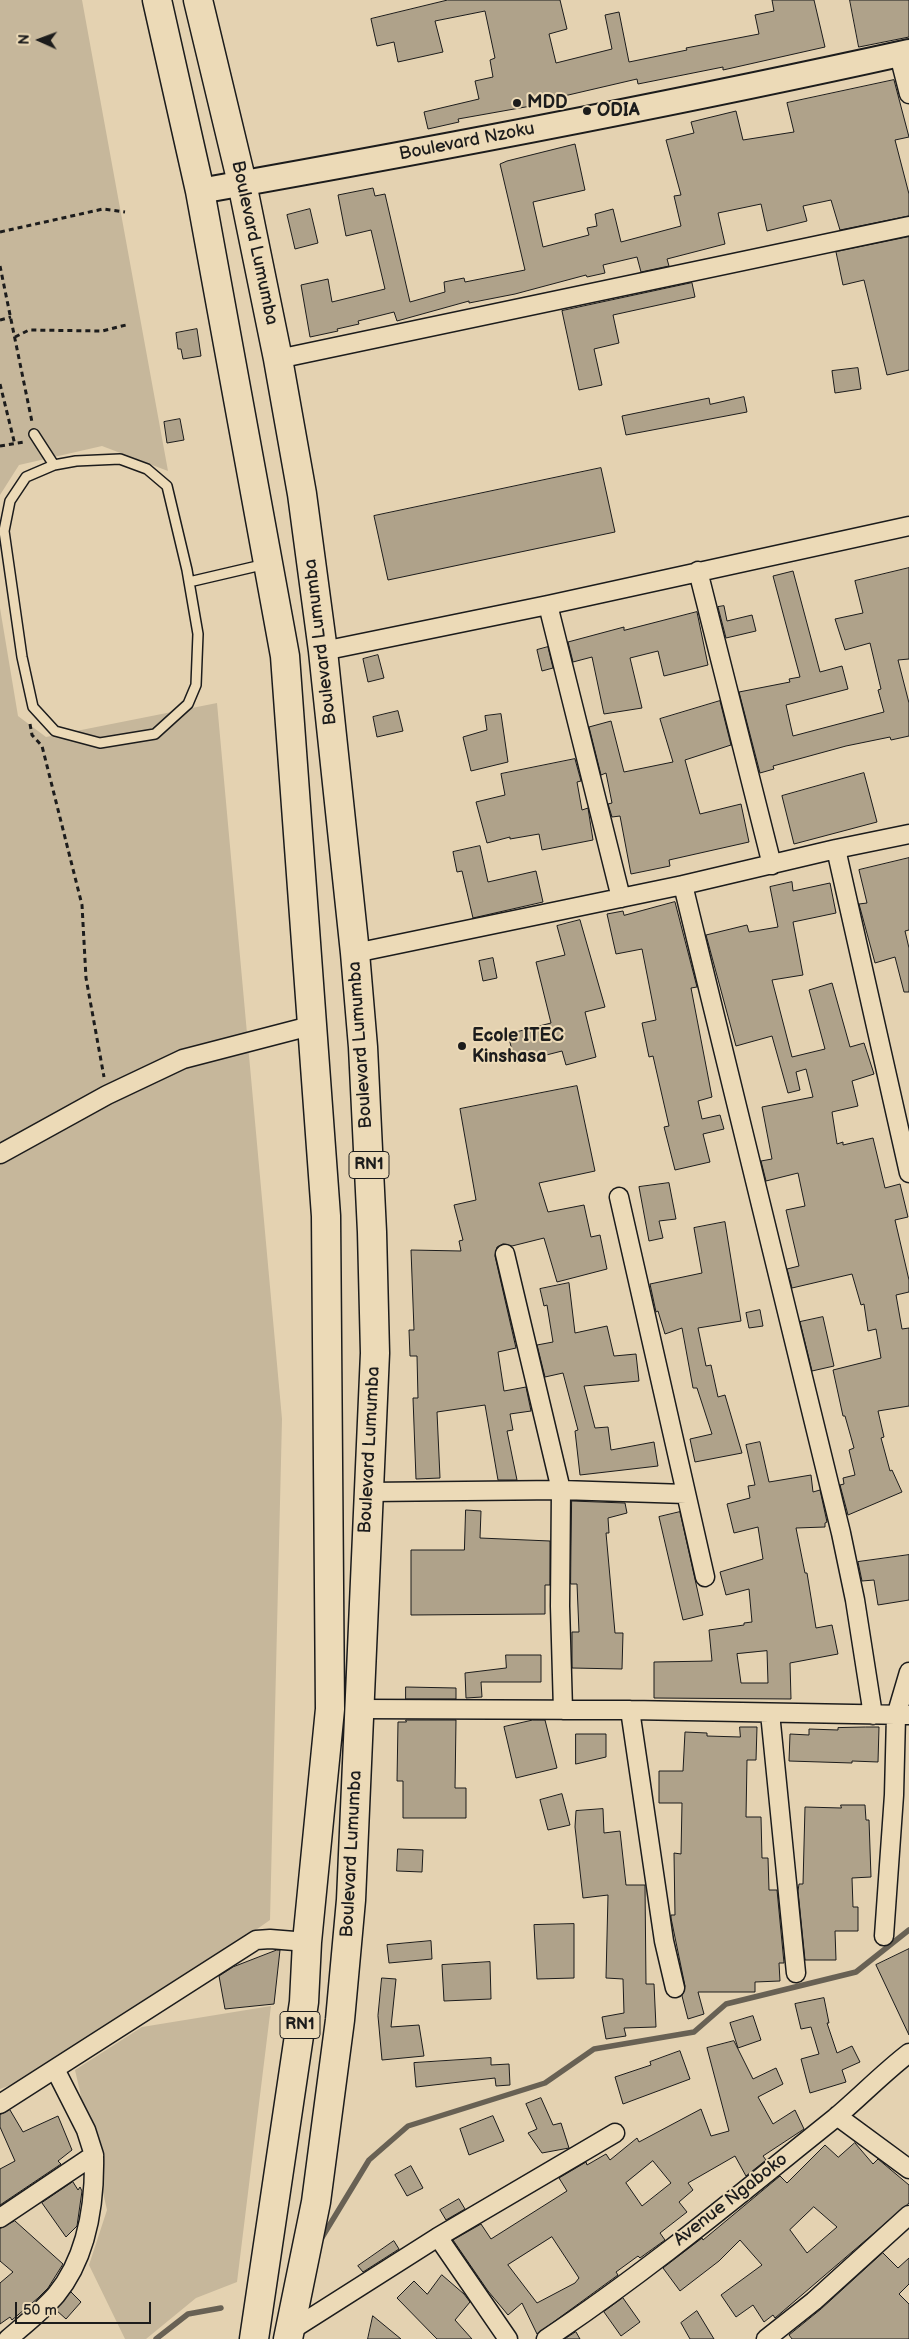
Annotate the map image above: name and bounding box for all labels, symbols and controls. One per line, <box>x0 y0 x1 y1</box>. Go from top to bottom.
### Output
north arrow <box>15 15 65 65</box>
text: N <box>16 34 33 45</box>
place label: MDD <box>527 92 568 114</box>
marker: MDD <box>511 97 523 109</box>
place label: ODIA <box>597 100 640 122</box>
marker: ODIA <box>581 105 593 117</box>
street label: Boulevard Nzoku <box>397 118 537 166</box>
street label: Boulevard Lumumba <box>226 159 282 327</box>
street label: Boulevard Lumumba <box>300 558 342 726</box>
street label: Boulevard Lumumba <box>344 961 378 1129</box>
place label: Ecole ITEC Kinshasa <box>472 1025 564 1068</box>
marker: Ecole ITEC Kinshasa <box>456 1040 468 1052</box>
road number: RN1 <box>349 1152 389 1178</box>
street label: Boulevard Lumumba <box>355 1366 385 1534</box>
street label: Boulevard Lumumba <box>337 1770 367 1938</box>
road number: RN1 <box>280 2012 320 2038</box>
street label: Avenue Ngaboko <box>670 2149 792 2251</box>
scale bar <box>18 2292 154 2324</box>
text: 50 m <box>23 2301 57 2320</box>

